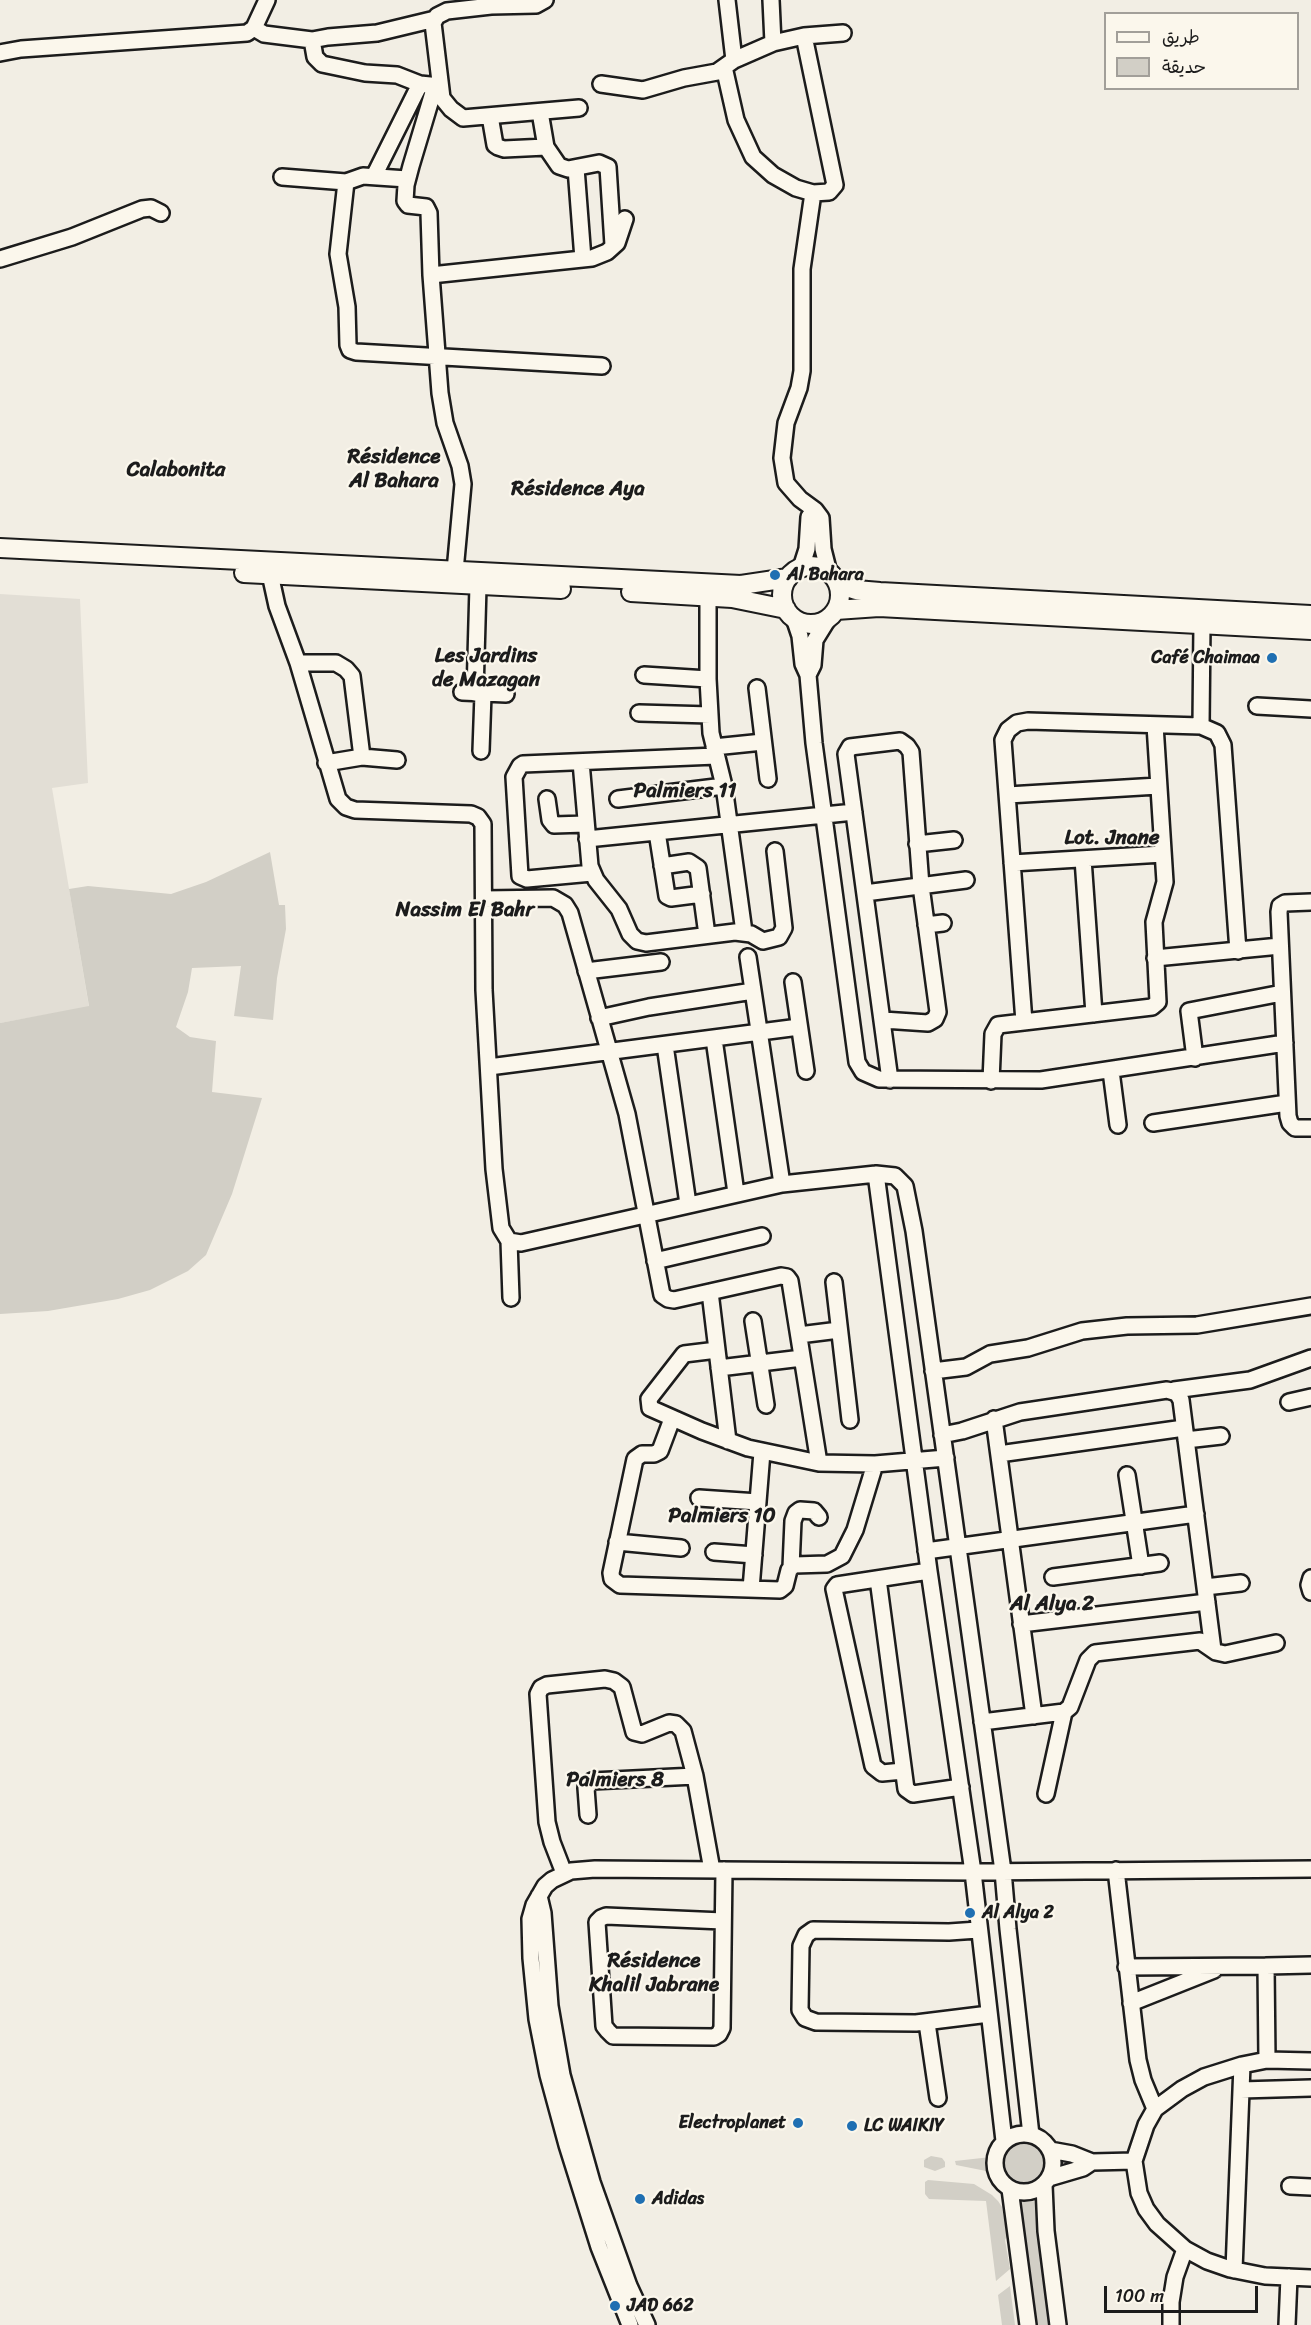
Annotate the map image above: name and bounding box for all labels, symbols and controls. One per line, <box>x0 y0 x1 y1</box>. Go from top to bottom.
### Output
legend <box>1104 12 1299 90</box>
text: طريق <box>1162 21 1200 53</box>
text: حديقة <box>1162 51 1206 83</box>
district label: Résidence Al Bahara <box>348 445 440 495</box>
district label: Calabonita <box>127 458 225 484</box>
district label: Résidence Aya <box>511 477 645 503</box>
place label: Al Bahara <box>787 564 864 586</box>
marker: Al Bahara <box>768 568 782 582</box>
district label: Les Jardins de Mazagan <box>432 644 540 694</box>
place label: Café Chaimaa <box>1151 647 1260 669</box>
marker: Café Chaimaa <box>1265 651 1279 665</box>
district label: Palmiers 11 <box>633 779 737 805</box>
district label: Lot. Jnane <box>1064 826 1160 852</box>
district label: Nassim El Bahr <box>396 898 534 924</box>
district label: Palmiers 10 <box>668 1504 776 1530</box>
district label: Al Alya 2 <box>1010 1592 1094 1618</box>
district label: Palmiers 8 <box>566 1768 664 1794</box>
place label: Al Alya 2 <box>982 1902 1054 1924</box>
marker: Al Alya 2 <box>963 1906 977 1920</box>
district label: Résidence Khalil Jabrane <box>589 1949 719 1999</box>
place label: Electroplanet <box>678 2112 786 2134</box>
place label: LC WAIKIY <box>864 2115 944 2137</box>
marker: Electroplanet <box>791 2116 805 2130</box>
marker: LC WAIKIY <box>845 2119 859 2133</box>
place label: Adidas <box>652 2188 704 2210</box>
marker: Adidas <box>633 2192 647 2206</box>
scale bar <box>1107 2274 1262 2312</box>
text: 100 m <box>1115 2280 1164 2312</box>
place label: JAD 662 <box>627 2295 694 2317</box>
marker: JAD 662 <box>608 2299 622 2313</box>

